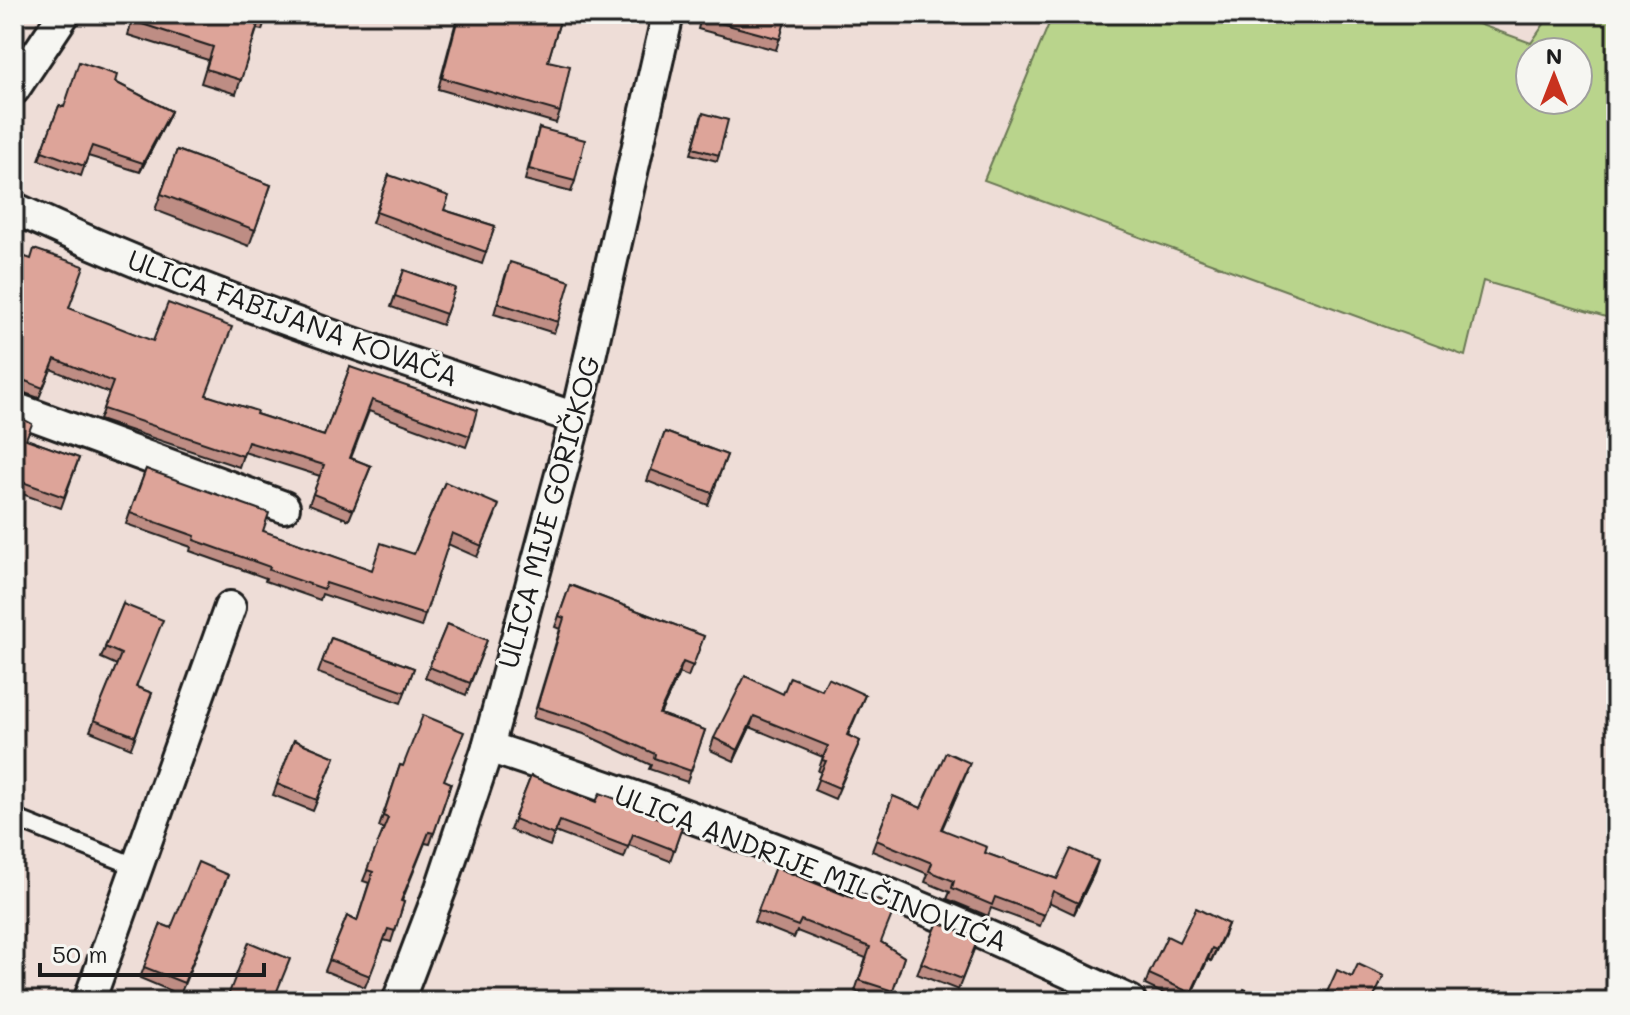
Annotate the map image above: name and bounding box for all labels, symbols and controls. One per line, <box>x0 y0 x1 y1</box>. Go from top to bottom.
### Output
north arrow <box>1514 36 1594 116</box>
text: N <box>1546 41 1562 70</box>
street label: ULICA FABIJANA KOVAČA <box>123 240 464 394</box>
street label: ULICA MIJE GORIČKOG <box>489 352 607 672</box>
street label: ULICA ANDRIJE MILČINOVIĆA <box>610 775 1013 959</box>
scale bar <box>40 927 264 977</box>
text: 50 m <box>52 938 108 969</box>

